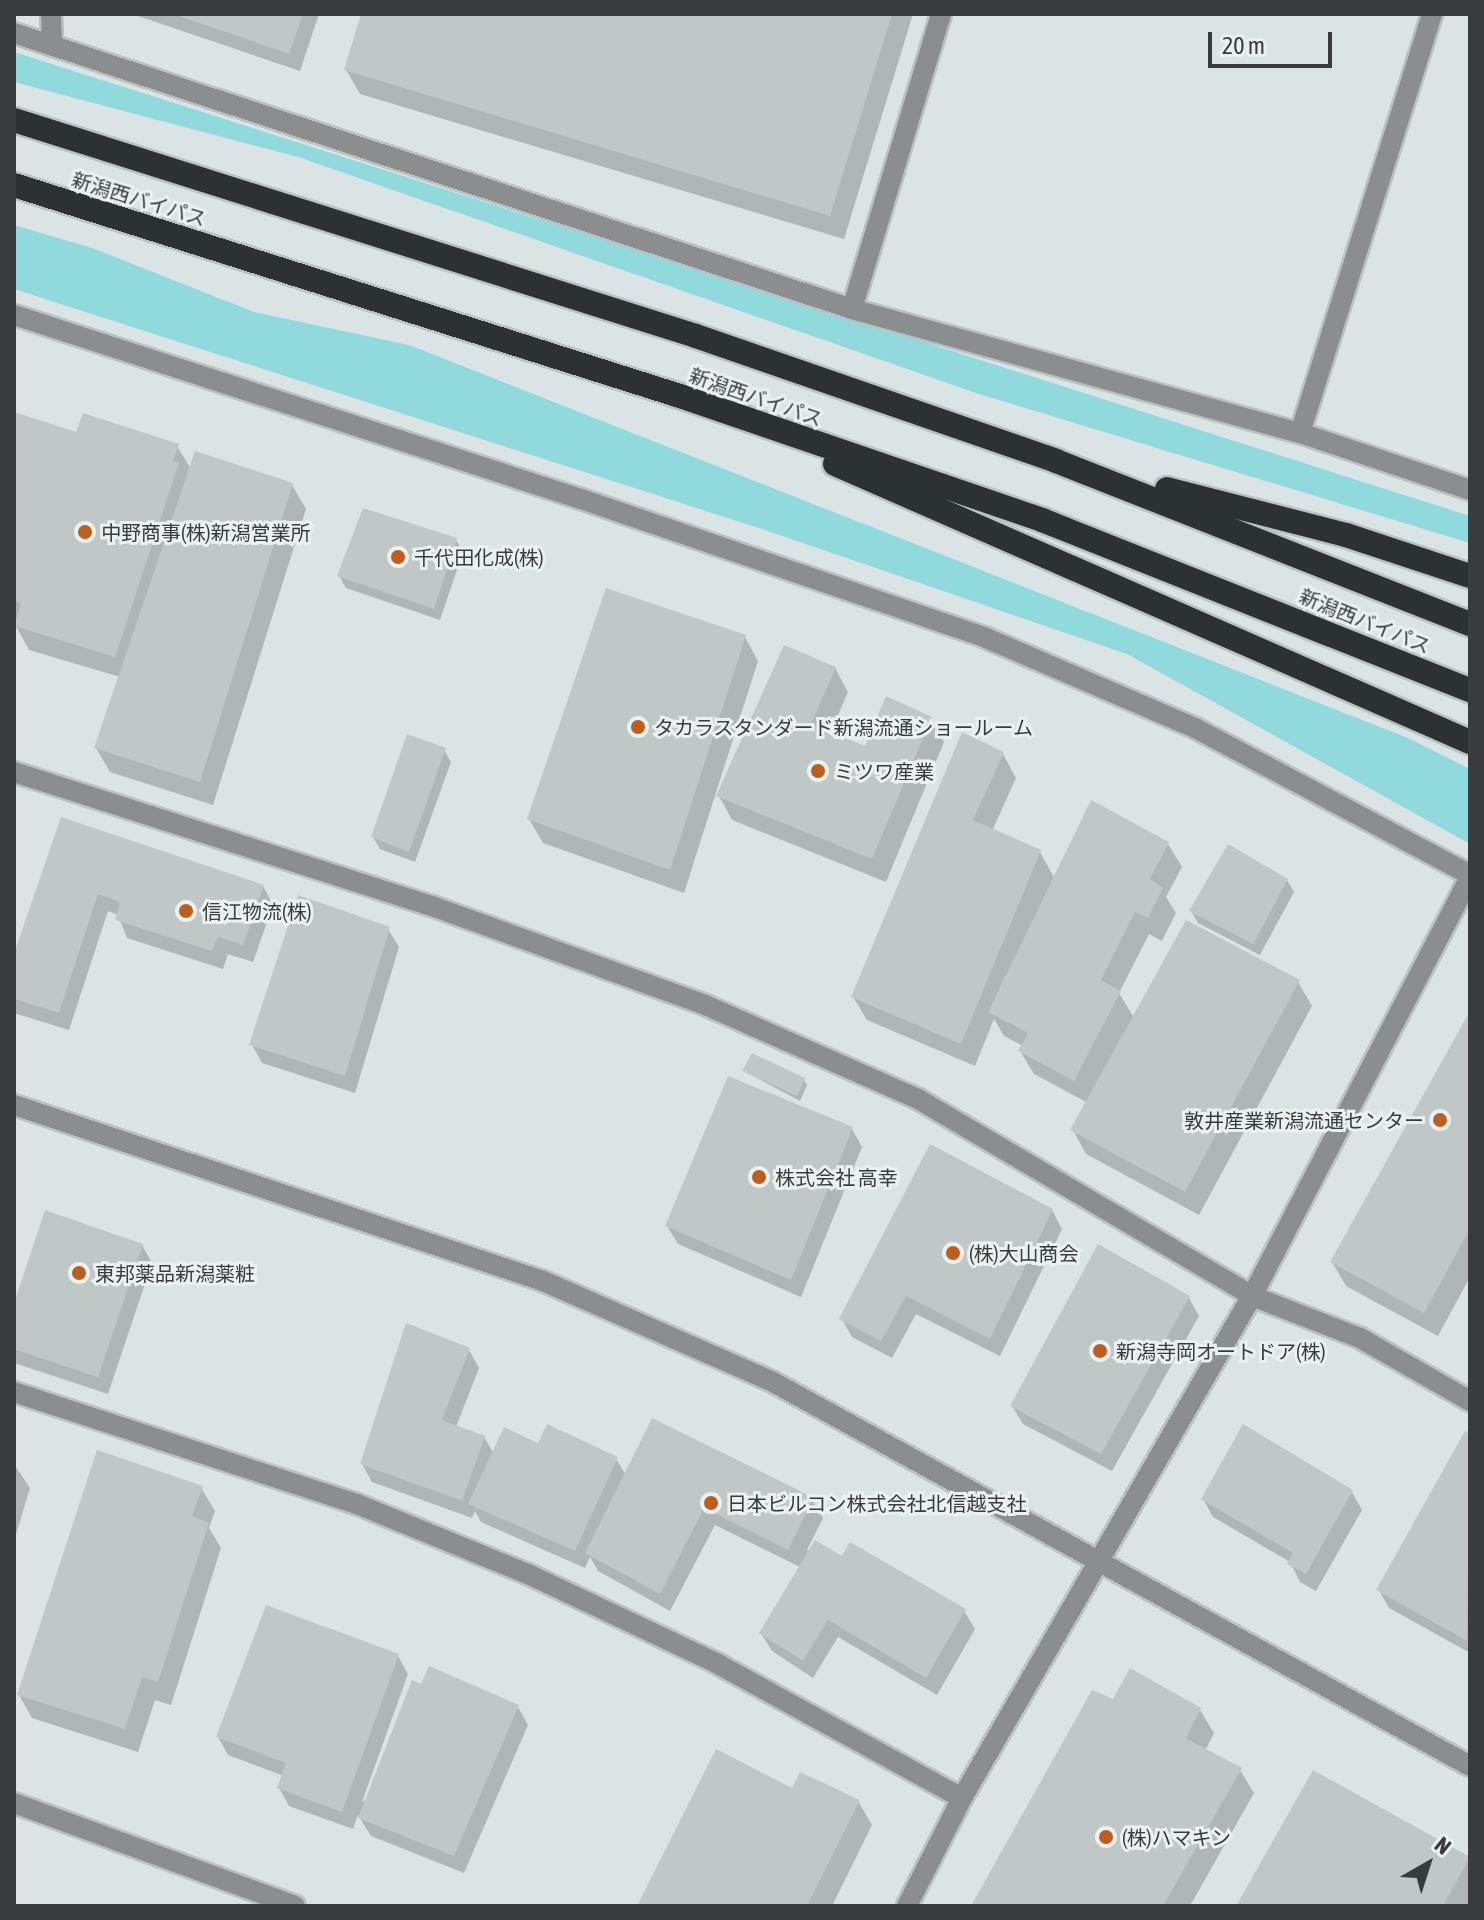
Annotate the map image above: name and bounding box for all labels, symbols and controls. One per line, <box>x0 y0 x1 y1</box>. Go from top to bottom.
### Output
scale bar <box>1212 16 1336 66</box>
text: 20 m <box>1222 32 1265 59</box>
street label: 新潟西バイパス <box>69 167 209 231</box>
street label: 新潟西バイパス <box>686 363 826 431</box>
place label: 中野商事(株)新潟営業所 <box>101 520 311 544</box>
marker: 中野商事(株)新潟営業所 <box>76 523 94 541</box>
place label: 千代田化成(株) <box>414 545 544 569</box>
marker: 千代田化成(株) <box>389 548 407 566</box>
street label: 新潟西バイパス <box>1296 584 1434 658</box>
place label: タカラスタンダード新潟流通ショールーム <box>654 715 1034 739</box>
marker: タカラスタンダード新潟流通ショールーム <box>629 718 647 736</box>
place label: ミツワ産業 <box>834 759 934 783</box>
marker: ミツワ産業 <box>809 762 827 780</box>
place label: 信江物流(株) <box>202 899 312 923</box>
marker: 信江物流(株) <box>177 902 195 920</box>
place label: 敦井産業新潟流通センター <box>1184 1108 1424 1132</box>
marker: 敦井産業新潟流通センター <box>1431 1111 1449 1129</box>
place label: 株式会社 高幸 <box>775 1165 898 1189</box>
marker: 株式会社 高幸 <box>750 1168 768 1186</box>
place label: (株)大山商会 <box>969 1241 1079 1265</box>
marker: (株)大山商会 <box>944 1244 962 1262</box>
place label: 東邦薬品新潟薬粧 <box>95 1261 255 1285</box>
marker: 東邦薬品新潟薬粧 <box>70 1264 88 1282</box>
place label: 新潟寺岡オートドア(株) <box>1116 1339 1326 1363</box>
marker: 新潟寺岡オートドア(株) <box>1091 1342 1109 1360</box>
place label: 日本ビルコン株式会社北信越支社 <box>727 1491 1027 1515</box>
marker: 日本ビルコン株式会社北信越支社 <box>702 1494 720 1512</box>
north arrow <box>1388 1824 1468 1904</box>
place label: (株)ハマキン <box>1122 1825 1232 1849</box>
marker: (株)ハマキン <box>1097 1828 1115 1846</box>
text: N <box>1430 1831 1456 1860</box>

